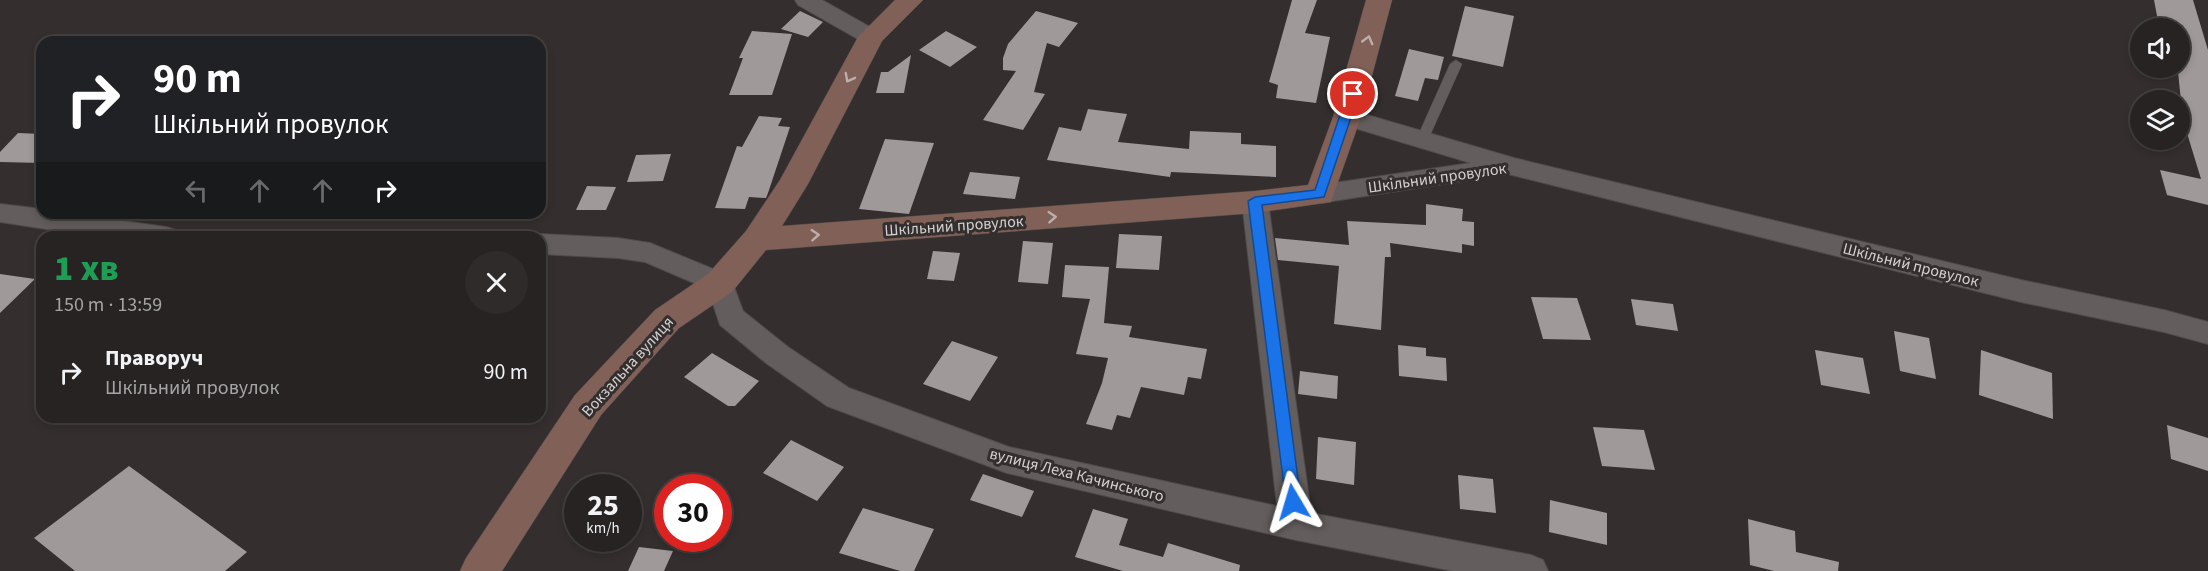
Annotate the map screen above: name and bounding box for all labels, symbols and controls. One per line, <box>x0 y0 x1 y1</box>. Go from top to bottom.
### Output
map controls <box>2130 18 2190 150</box>
button: sound <box>2130 18 2190 78</box>
one-way arrow <box>1361 35 1373 46</box>
text: 90 m <box>153 49 242 109</box>
icon: right <box>54 60 132 138</box>
pin <box>1327 68 1378 119</box>
one-way arrow <box>845 72 856 83</box>
icon: arrive <box>1336 77 1369 110</box>
button: layers <box>2130 90 2190 150</box>
text: Шкільний провулок <box>153 105 388 144</box>
street label: Шкільний провулок <box>1367 157 1508 199</box>
icon: left <box>180 174 213 207</box>
icon: ahead <box>243 174 276 207</box>
icon: ahead <box>306 174 339 207</box>
icon: right <box>369 174 402 207</box>
street label: Шкільний провулок <box>884 210 1024 242</box>
one-way arrow <box>1047 211 1056 224</box>
one-way arrow <box>811 229 820 242</box>
street label: Шкільний провулок <box>1840 237 1981 293</box>
text: 1 хв <box>54 243 119 294</box>
button: close <box>465 251 528 314</box>
text: 150 m · 13:59 <box>54 291 162 319</box>
street label: Вокзальна вулиця <box>577 312 679 422</box>
text: Праворуч <box>105 342 203 374</box>
icon: right <box>54 356 87 389</box>
text: 90 m <box>483 356 528 388</box>
text: Шкільний провулок <box>105 374 279 402</box>
street label: вулиця Леха Качинського <box>987 443 1166 507</box>
position arrow <box>1261 470 1325 534</box>
speed limit sign: 30 <box>654 474 732 552</box>
text: 25 <box>587 484 619 527</box>
text: km/h <box>586 518 620 539</box>

